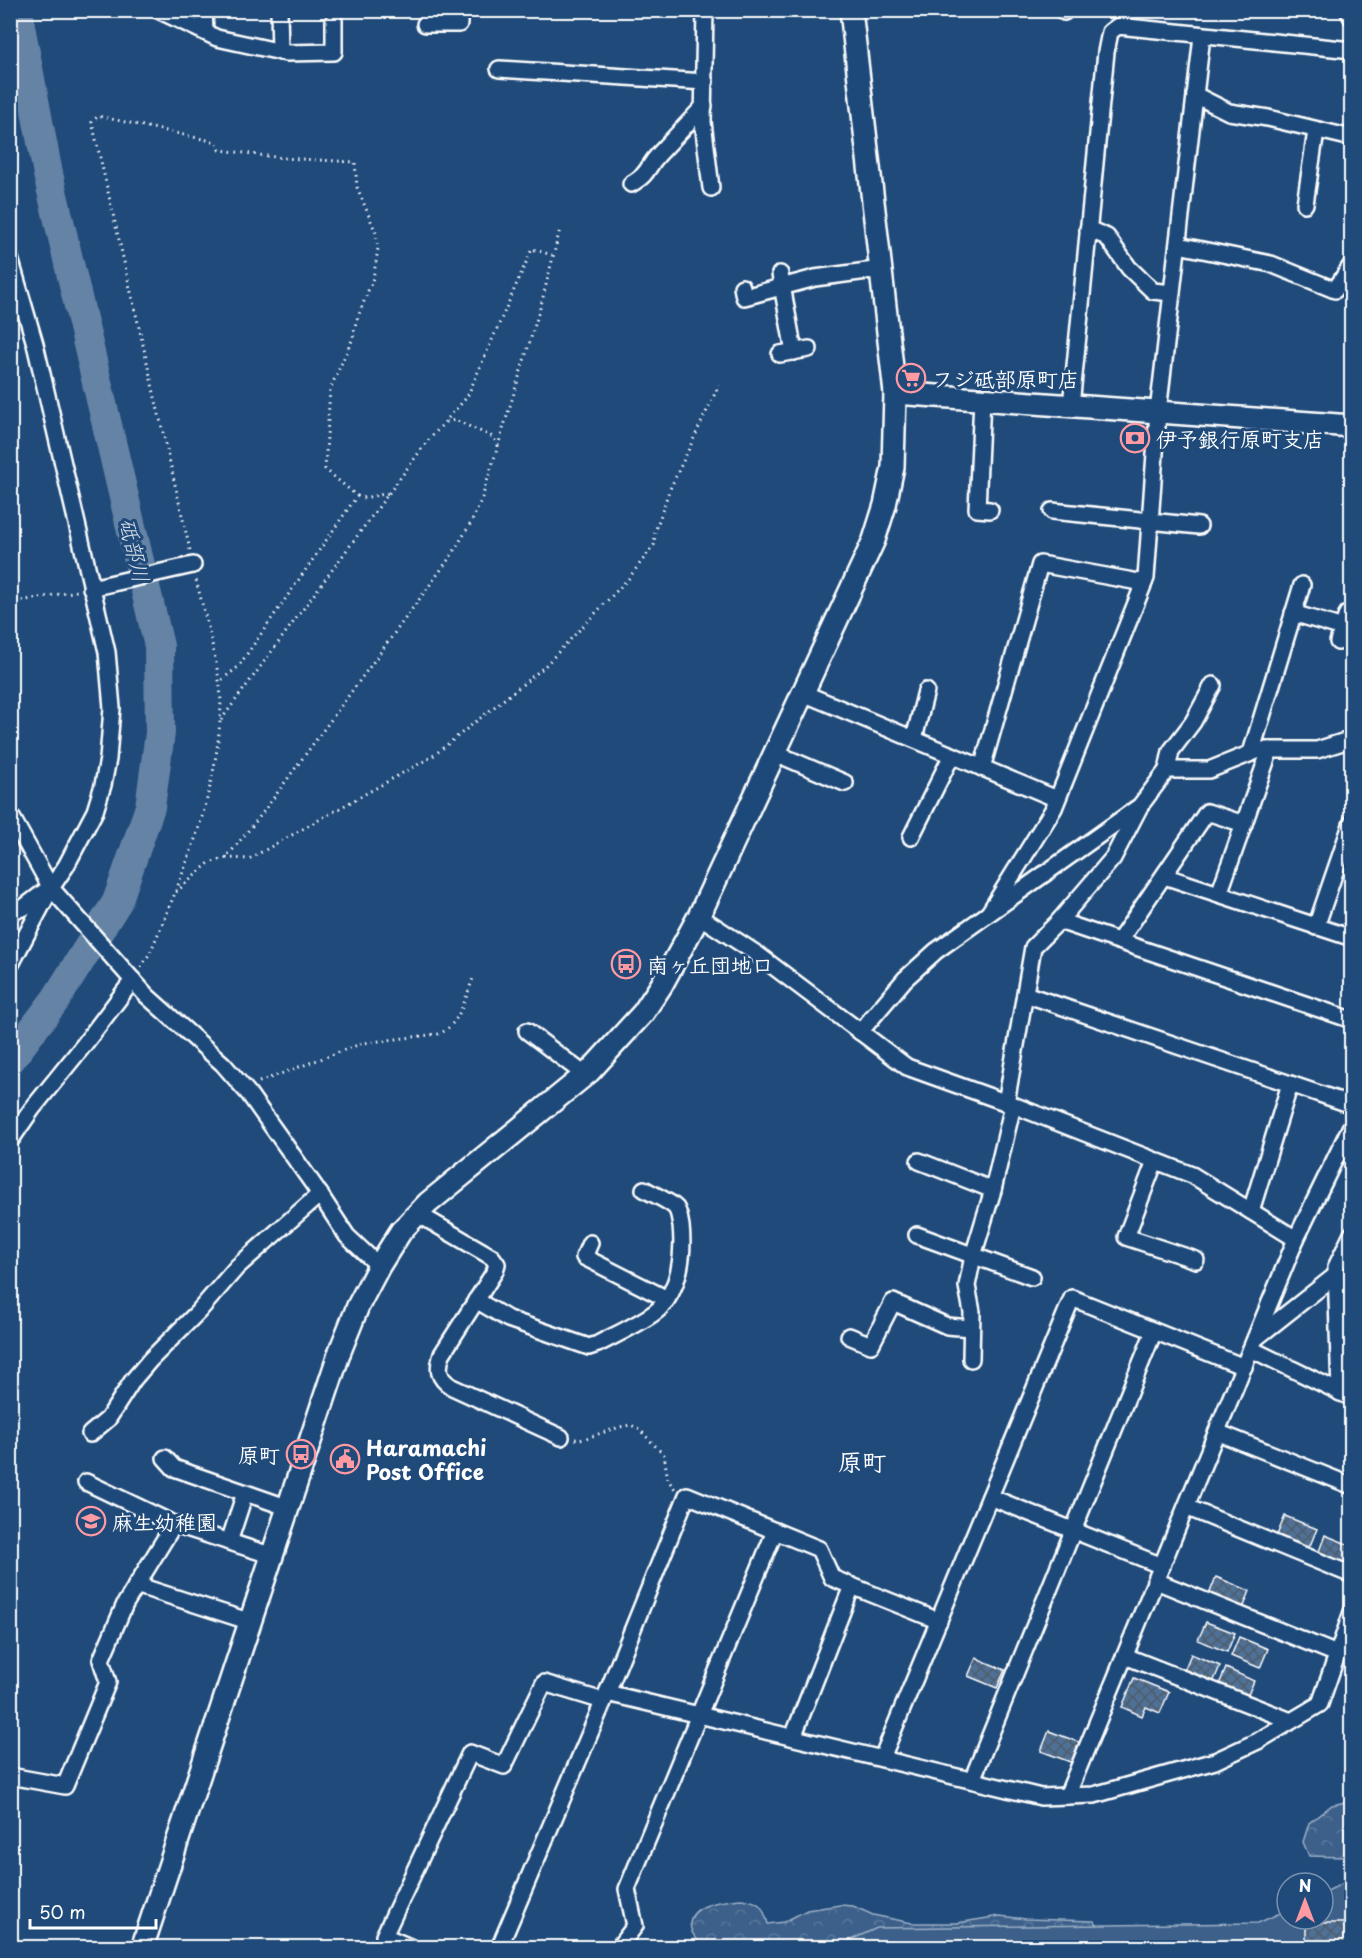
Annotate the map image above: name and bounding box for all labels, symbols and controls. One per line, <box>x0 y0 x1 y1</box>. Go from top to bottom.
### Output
supermarket icon: フジ砥部原町店 <box>895 362 927 394</box>
place label: フジ砥部原町店 <box>932 362 1079 394</box>
bank icon: 伊予銀行原町支店 <box>1119 422 1151 454</box>
place label: 伊予銀行原町支店 <box>1156 422 1324 454</box>
water label: 砥部川 <box>112 514 160 586</box>
bus stop icon: 南ヶ丘団地口 <box>610 948 642 980</box>
place label: 南ヶ丘団地口 <box>647 948 773 980</box>
place label: Haramachi Post Office <box>366 1431 487 1487</box>
place label: 原町 <box>238 1438 280 1470</box>
bus stop icon: 原町 <box>285 1438 317 1470</box>
public building icon: Haramachi Post Office <box>329 1443 361 1475</box>
district label: 原町 <box>838 1443 886 1479</box>
school or university icon: 麻生幼稚園 <box>75 1505 107 1537</box>
place label: 麻生幼稚園 <box>112 1505 217 1537</box>
north arrow <box>1275 1871 1335 1931</box>
text: N <box>1299 1873 1311 1897</box>
scale bar <box>30 1892 156 1930</box>
text: 50 m <box>39 1898 86 1925</box>

